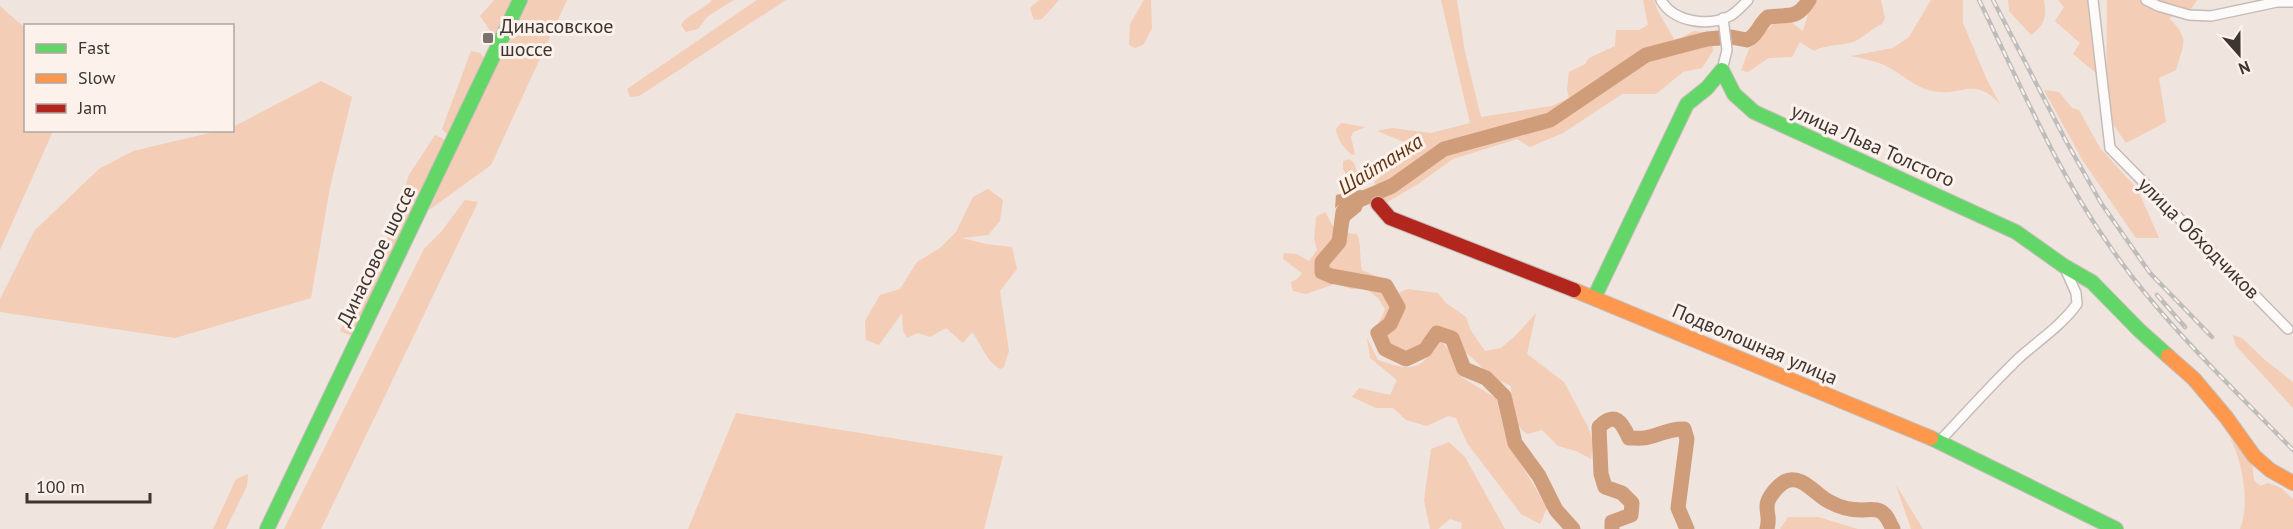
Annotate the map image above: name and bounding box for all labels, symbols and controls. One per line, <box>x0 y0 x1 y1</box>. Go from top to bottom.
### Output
place label: Динасовское шоссе <box>500 13 614 62</box>
legend <box>24 24 234 132</box>
north arrow <box>2209 24 2269 84</box>
marker: Динасовское шоссе <box>481 31 495 45</box>
text: Fast <box>78 36 110 59</box>
text: N <box>2236 57 2253 79</box>
text: Slow <box>78 66 116 89</box>
text: Jam <box>77 96 107 119</box>
street label: улица Льва Толстого <box>1787 97 1959 193</box>
water label: Шайтанка <box>1333 127 1428 201</box>
street label: улица Обходчиков <box>2132 171 2266 305</box>
street label: Динасовое шоссе <box>331 181 421 331</box>
street label: Подволошная улица <box>1668 297 1842 391</box>
scale bar <box>27 466 150 504</box>
text: 100 m <box>36 475 85 498</box>

